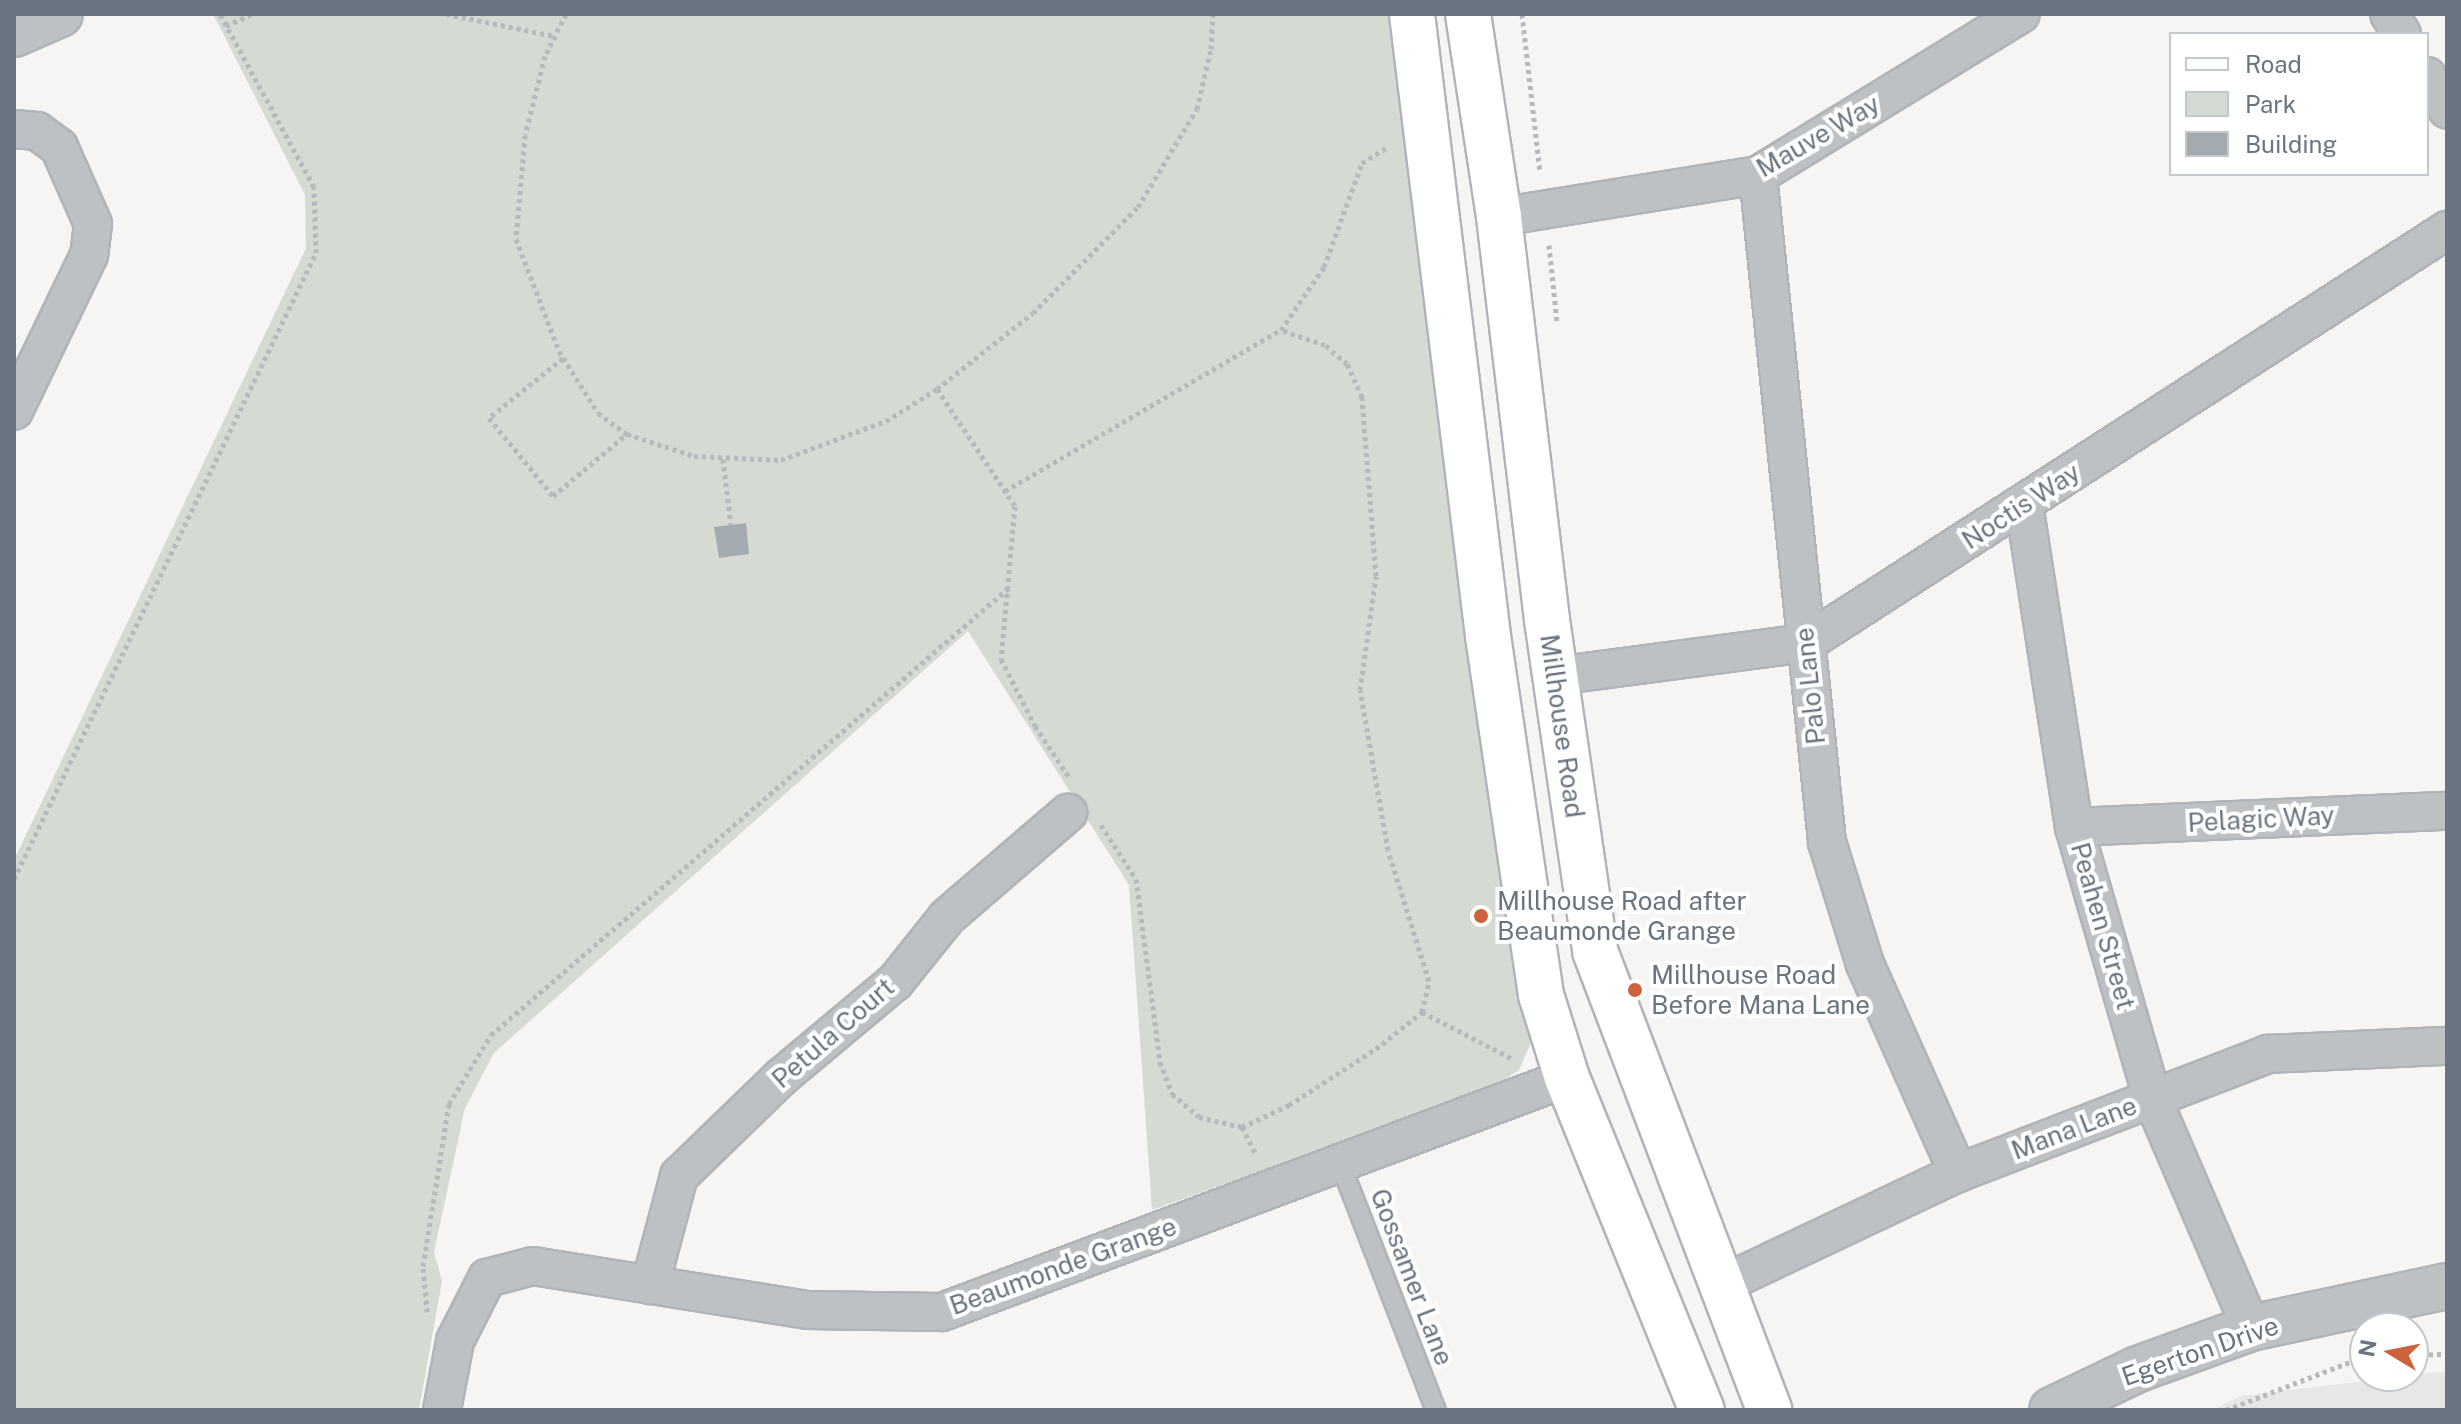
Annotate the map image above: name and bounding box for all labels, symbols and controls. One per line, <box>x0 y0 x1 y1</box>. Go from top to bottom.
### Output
legend <box>2169 32 2429 176</box>
text: Road <box>2245 50 2302 78</box>
street label: Mauve Way <box>1751 88 1885 184</box>
text: Park <box>2245 90 2296 118</box>
text: Building <box>2245 130 2337 158</box>
street label: Noctis Way <box>1956 456 2086 556</box>
street label: Palo Lane <box>1788 626 1832 746</box>
street label: Millhouse Road <box>1534 632 1590 820</box>
street label: Pelagic Way <box>2186 800 2336 838</box>
street label: Peahen Street <box>2064 839 2142 1013</box>
place label: Millhouse Road after Beaumonde Grange <box>1497 885 1747 946</box>
marker: Millhouse Road after Beaumonde Grange <box>1472 907 1490 925</box>
place label: Millhouse Road Before Mana Lane <box>1651 959 1870 1020</box>
street label: Petula Court <box>765 971 901 1095</box>
marker: Millhouse Road Before Mana Lane <box>1626 981 1644 999</box>
street label: Mana Lane <box>2007 1090 2141 1166</box>
street label: Gossamer Lane <box>1364 1184 1460 1370</box>
street label: Beaumonde Grange <box>945 1210 1181 1322</box>
street label: Egerton Drive <box>2117 1310 2283 1392</box>
north arrow <box>2349 1312 2429 1392</box>
text: N <box>2353 1337 2382 1359</box>

